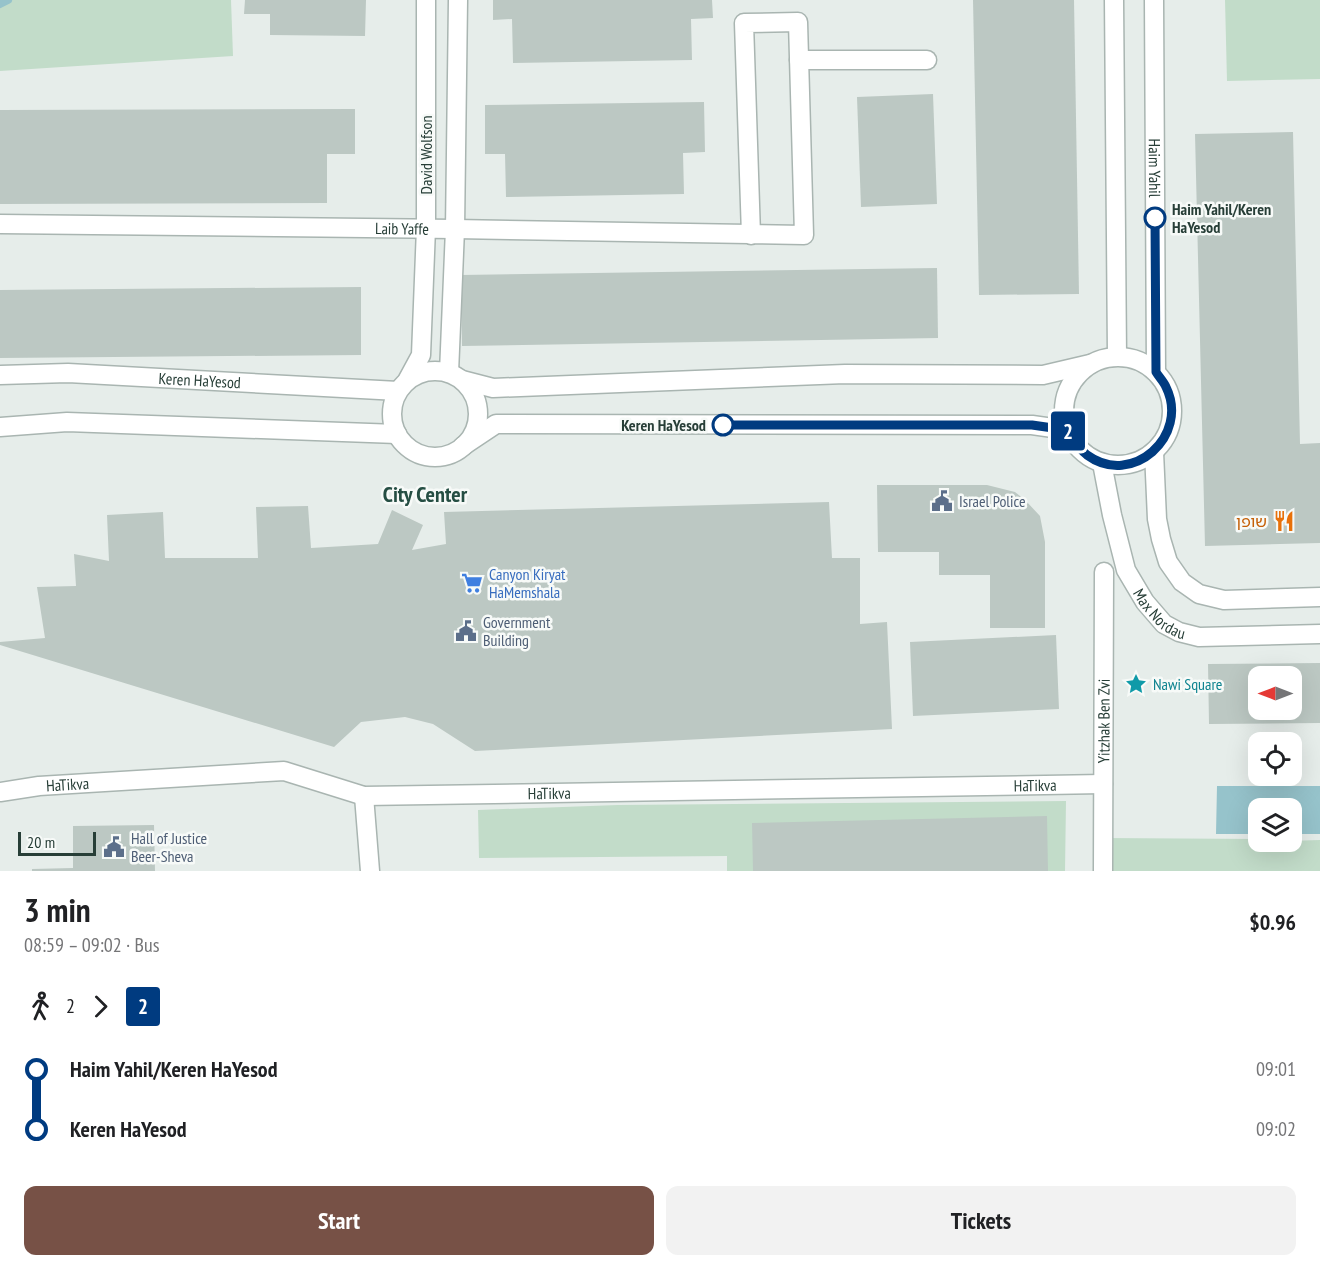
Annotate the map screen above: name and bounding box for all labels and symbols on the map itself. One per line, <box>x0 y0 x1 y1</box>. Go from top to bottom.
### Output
street label: David Wolfson <box>416 116 436 194</box>
street label: Haim Yahil <box>1145 138 1165 198</box>
place label: Haim Yahil/Keren HaYesod <box>1172 199 1271 237</box>
marker: Haim Yahil/Keren HaYesod <box>1144 207 1166 229</box>
street label: Laib Yaffe <box>375 218 429 239</box>
street label: Keren HaYesod <box>158 368 241 392</box>
line badge: 2 <box>1048 412 1088 450</box>
marker: Keren HaYesod <box>712 414 734 436</box>
place label: Keren HaYesod <box>621 415 706 435</box>
district label: City Center <box>383 480 468 508</box>
public building icon: Israel Police <box>930 489 954 513</box>
place label: Israel Police <box>959 491 1026 511</box>
restaurant icon: שופן <box>1272 509 1296 533</box>
place label: שופן <box>1236 511 1267 531</box>
place label: Canyon Kiryat HaMemshala <box>489 564 566 602</box>
supermarket icon: Canyon Kiryat HaMemshala <box>460 571 484 595</box>
street label: Max Nordau <box>1129 585 1188 643</box>
place label: Government Building <box>483 612 551 650</box>
public building icon: Government Building <box>454 619 478 643</box>
north arrow <box>1248 666 1302 720</box>
place icon: Nawi Square <box>1124 672 1148 696</box>
place label: Nawi Square <box>1153 674 1222 694</box>
street label: Yitzhak Ben Zvi <box>1093 679 1114 763</box>
street label: HaTikva <box>45 773 90 796</box>
street label: HaTikva <box>1014 775 1057 795</box>
street label: HaTikva <box>528 783 571 803</box>
place label: Hall of Justice Beer-Sheva <box>131 828 207 866</box>
scale bar <box>18 829 96 856</box>
public building icon: Hall of Justice Beer-Sheva <box>102 835 126 859</box>

